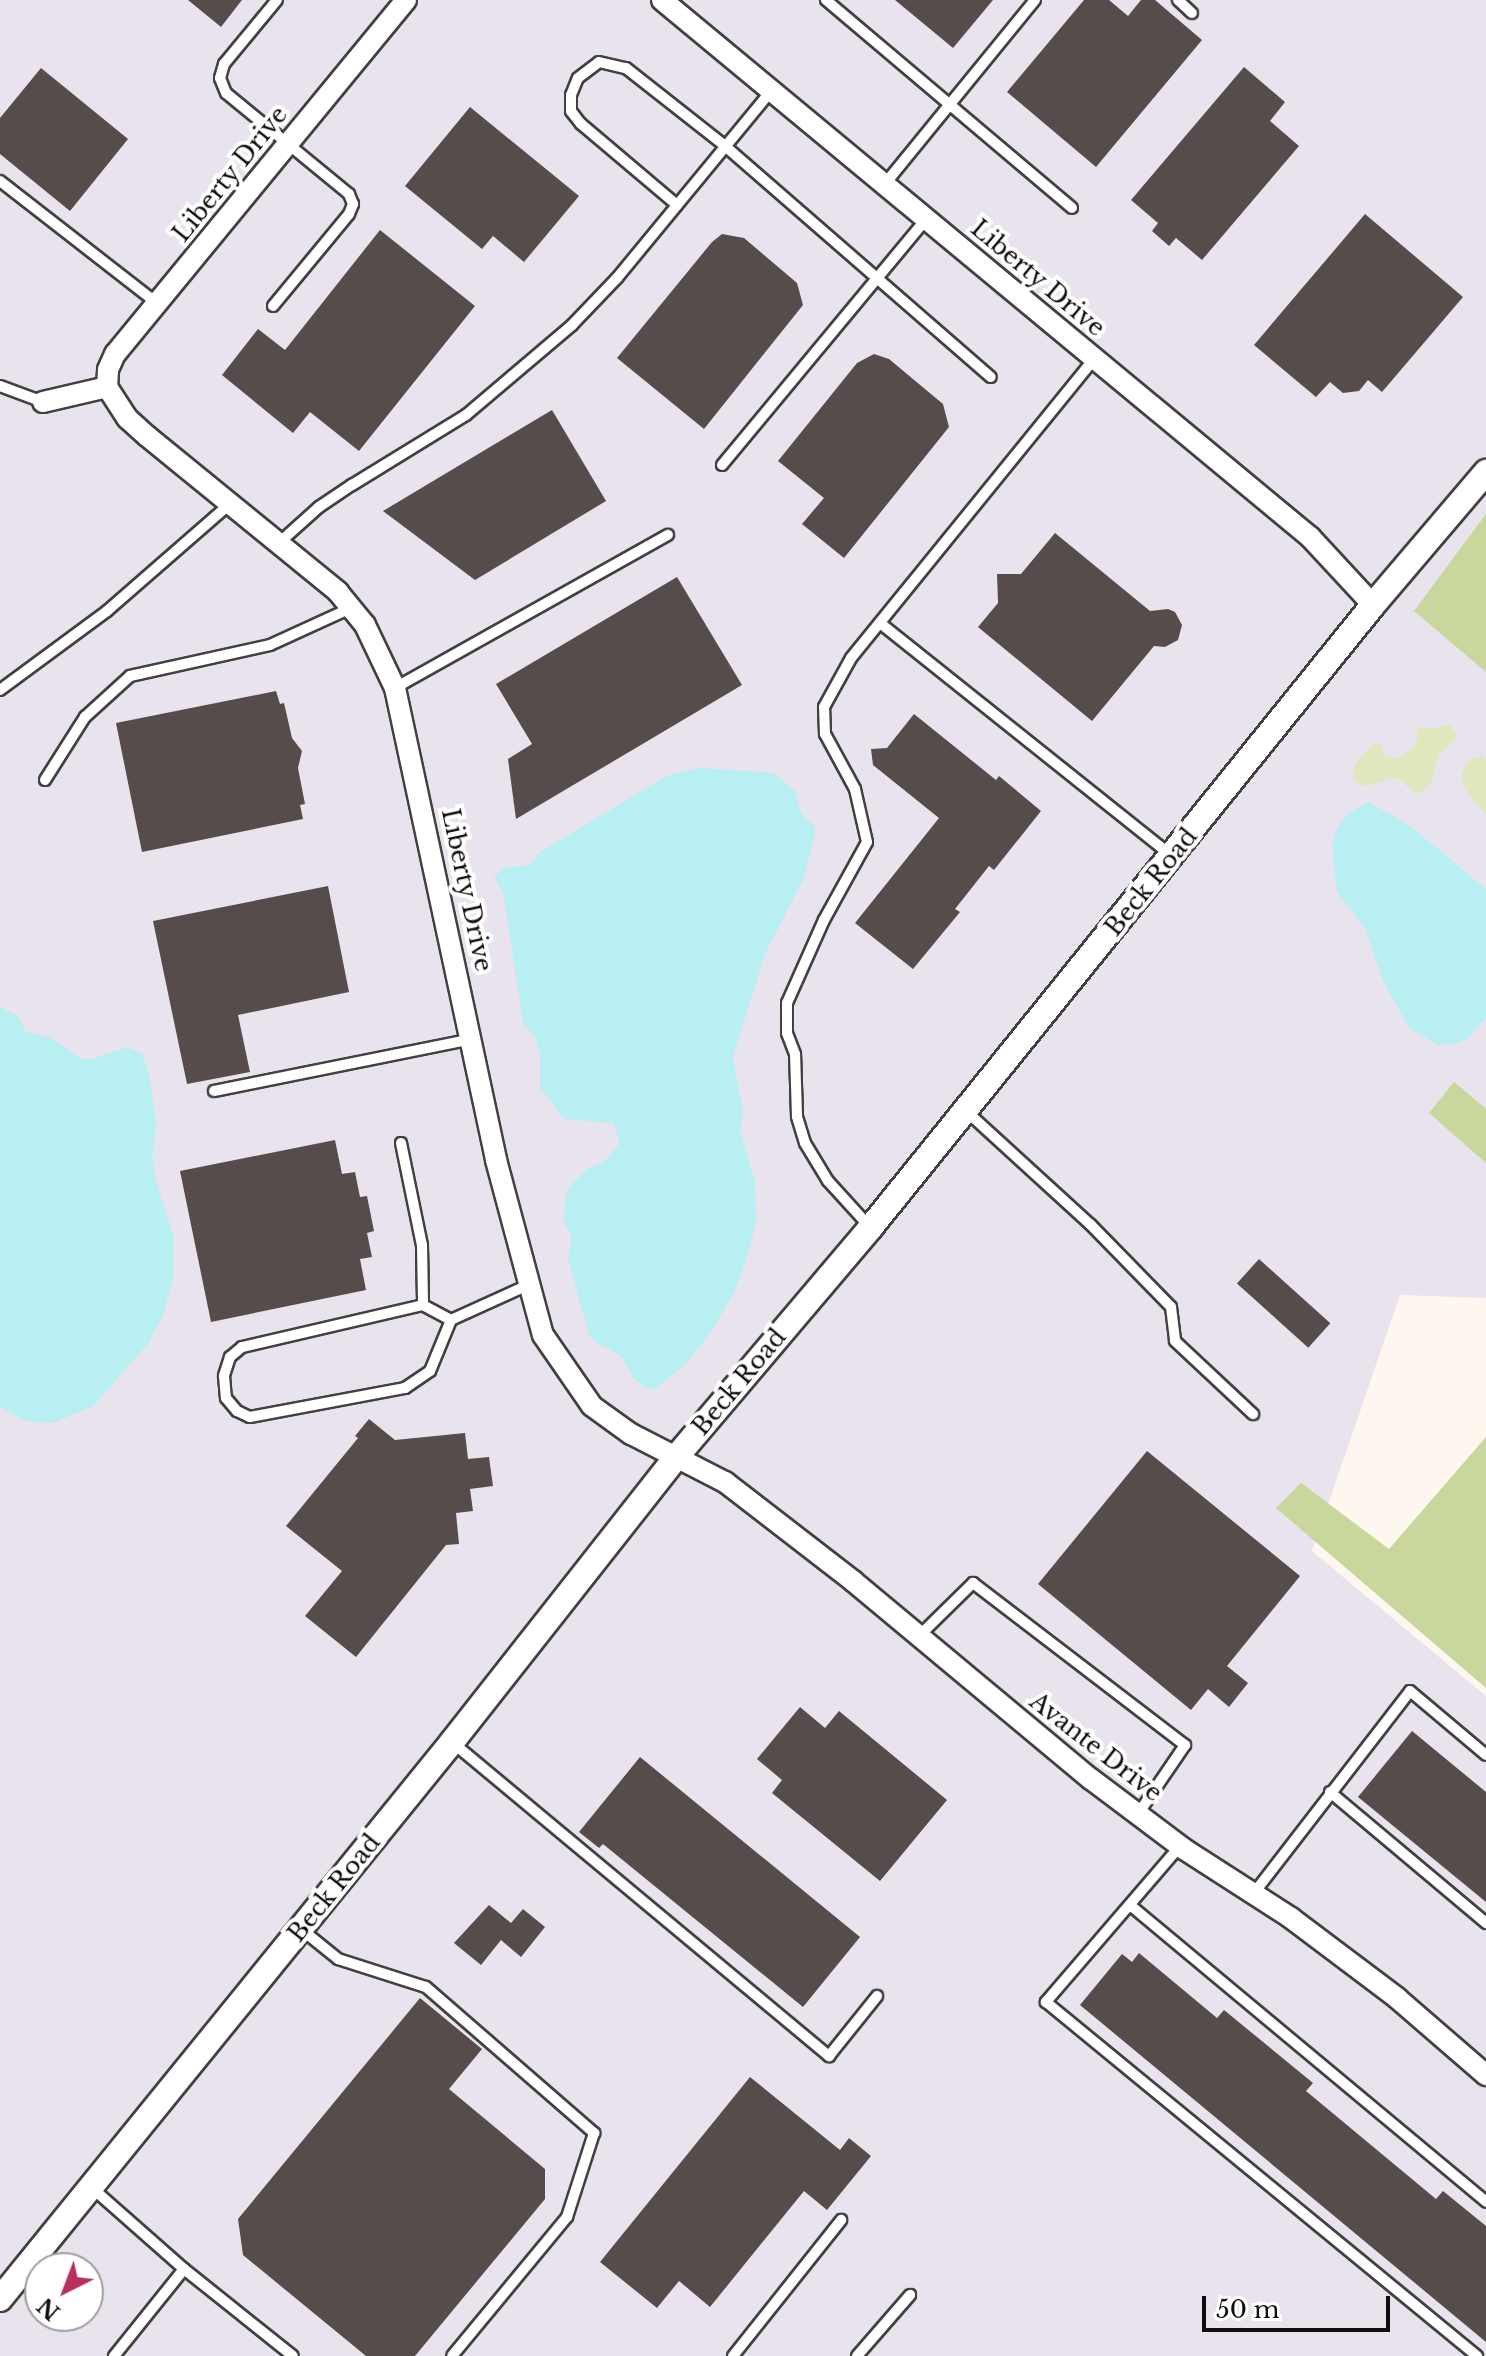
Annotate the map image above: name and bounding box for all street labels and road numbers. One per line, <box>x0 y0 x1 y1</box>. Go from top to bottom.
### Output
street label: Liberty Drive <box>166 100 294 248</box>
street label: Liberty Drive <box>965 213 1111 343</box>
street label: Liberty Drive <box>436 806 498 974</box>
street label: Beck Road <box>1099 822 1203 942</box>
street label: Beck Road <box>686 1323 792 1441</box>
street label: Avante Drive <box>1024 1686 1168 1808</box>
street label: Beck Road <box>282 1828 386 1948</box>

